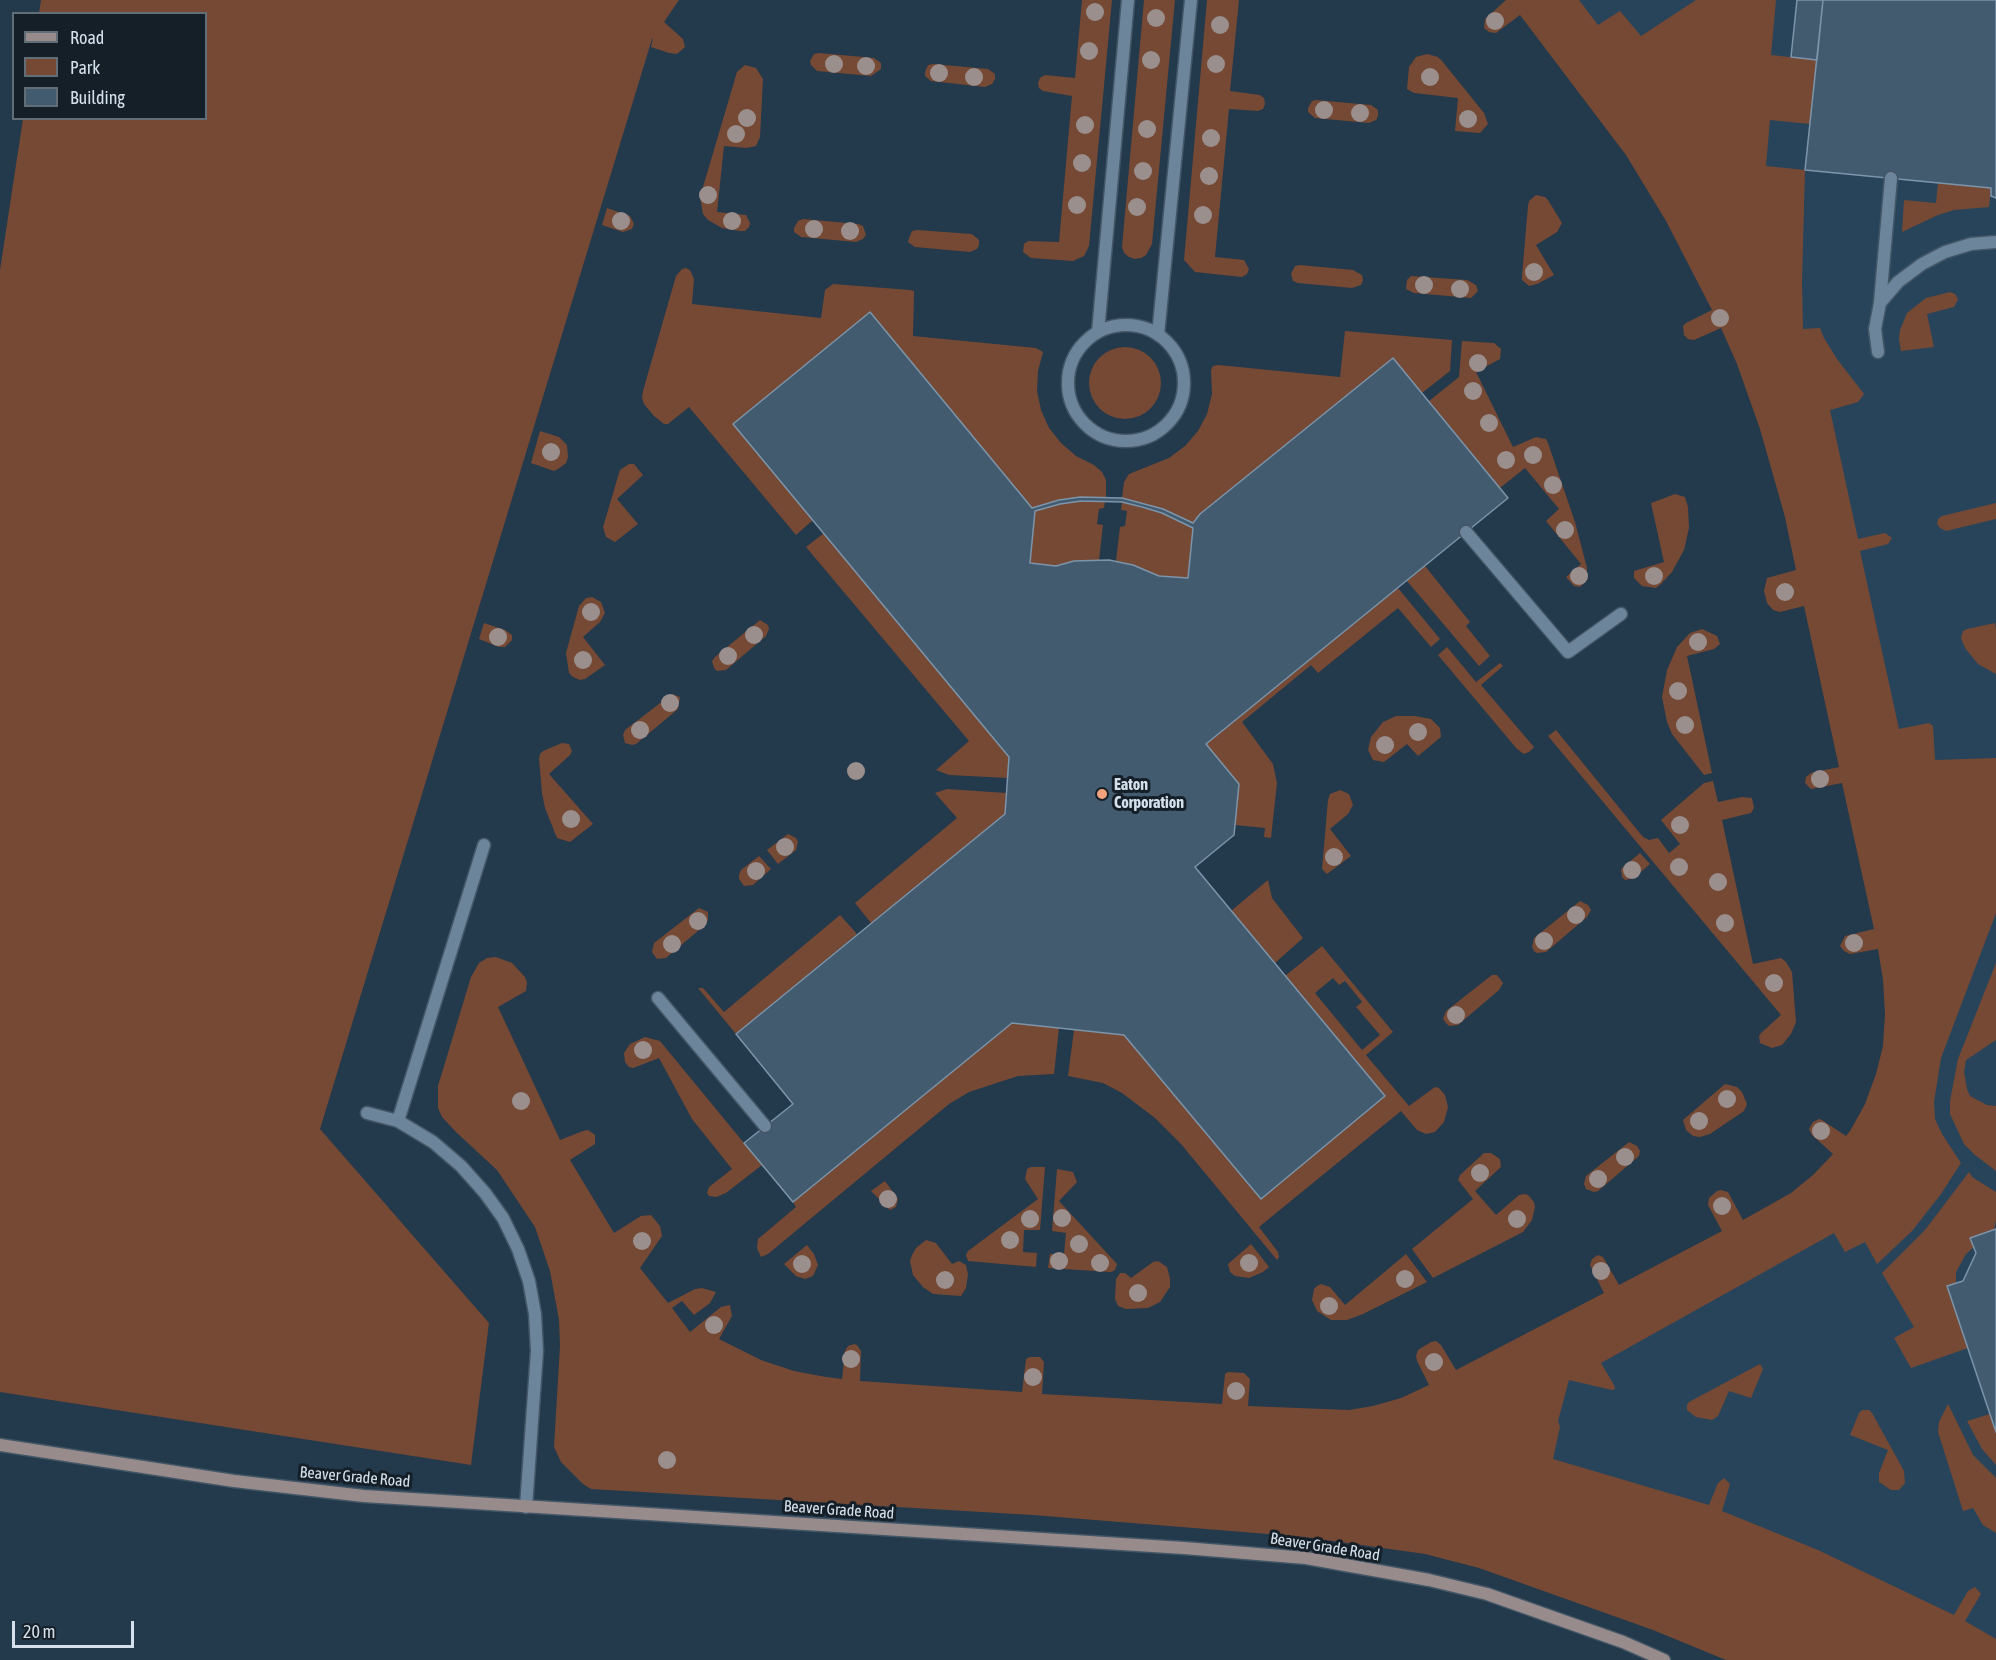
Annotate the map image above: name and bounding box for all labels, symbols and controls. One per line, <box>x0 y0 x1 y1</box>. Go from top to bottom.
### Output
legend <box>12 12 207 120</box>
text: Road <box>70 27 104 48</box>
text: Park <box>70 57 100 78</box>
text: Building <box>70 87 125 108</box>
place label: Eaton Corporation <box>1114 775 1184 813</box>
marker: Eaton Corporation <box>1095 787 1109 801</box>
street label: Beaver Grade Road <box>299 1463 411 1491</box>
street label: Beaver Grade Road <box>783 1497 895 1523</box>
street label: Beaver Grade Road <box>1269 1529 1381 1565</box>
scale bar <box>15 1609 136 1647</box>
text: 20 m <box>23 1621 55 1642</box>

